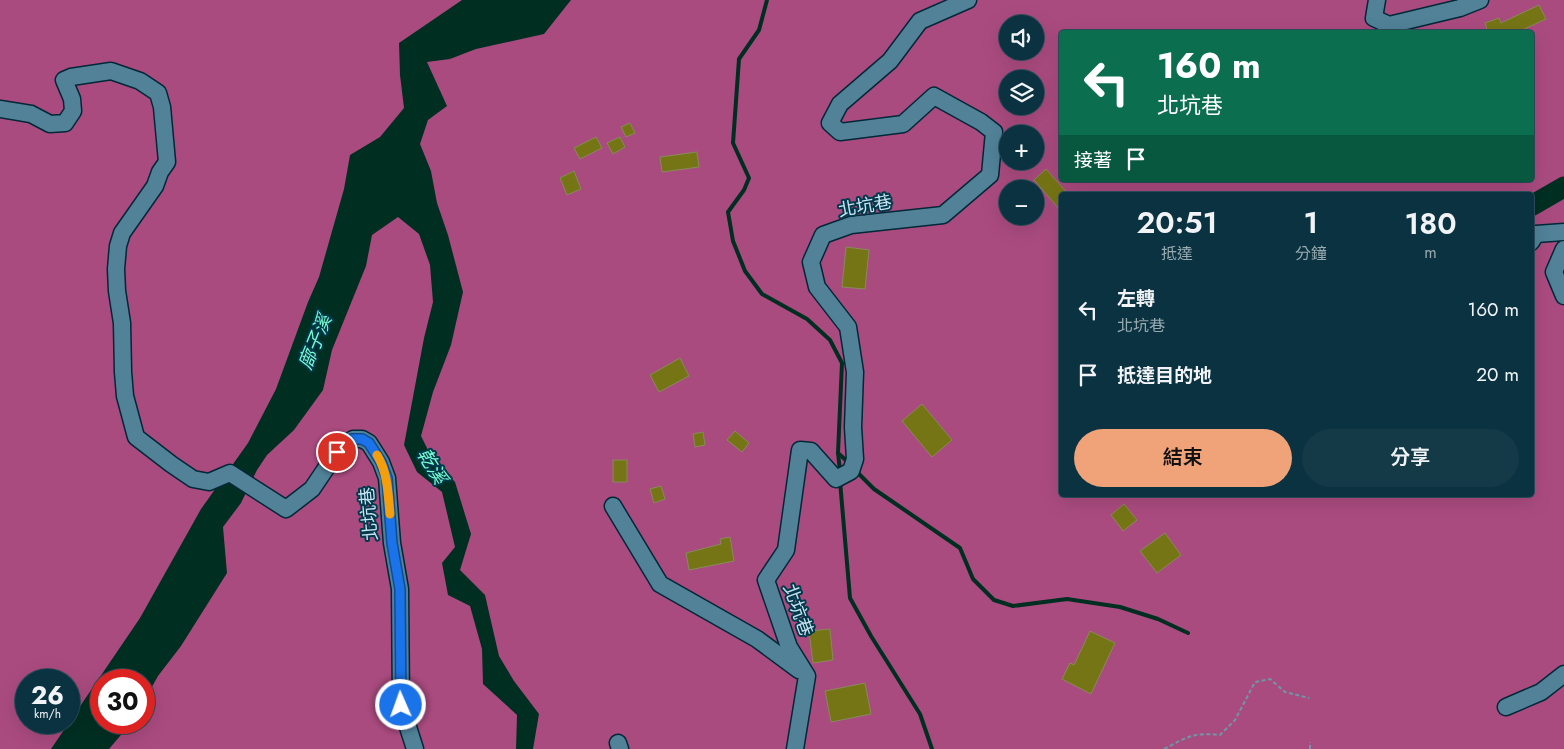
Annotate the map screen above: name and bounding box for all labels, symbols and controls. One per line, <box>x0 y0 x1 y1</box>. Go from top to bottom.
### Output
map controls <box>999 15 1044 225</box>
button: sound <box>999 15 1044 60</box>
text: 160 m <box>1157 41 1261 91</box>
icon: left <box>1074 50 1139 115</box>
button: layers <box>999 70 1044 115</box>
text: 北坑巷 <box>1157 89 1223 121</box>
button: + <box>999 125 1044 170</box>
icon: arrive <box>1122 145 1150 173</box>
text: 接著 <box>1074 147 1112 174</box>
button: − <box>999 180 1044 225</box>
street label: 北坑巷 <box>836 189 894 223</box>
text: 20:51 <box>1136 201 1217 244</box>
text: 1 <box>1304 201 1318 244</box>
text: 180 <box>1404 202 1457 245</box>
text: m <box>1424 241 1437 264</box>
text: 抵達 <box>1161 242 1193 265</box>
text: 分鐘 <box>1295 242 1327 265</box>
text: 左轉 <box>1117 285 1155 312</box>
icon: left <box>1074 296 1102 324</box>
text: 160 m <box>1468 296 1519 323</box>
water label: 廍子溪 <box>292 308 339 373</box>
text: 北坑巷 <box>1117 314 1165 337</box>
icon: arrive <box>1074 361 1102 389</box>
text: 20 m <box>1476 361 1519 388</box>
text: 抵達目的地 <box>1117 362 1212 389</box>
button: 結束 <box>1074 429 1292 487</box>
button: 分享 <box>1302 429 1519 487</box>
pin <box>316 431 358 473</box>
icon: arrive <box>323 438 351 466</box>
water label: 乾溪 <box>410 443 455 492</box>
street label: 北坑巷 <box>354 486 384 542</box>
street label: 北坑巷 <box>777 580 819 640</box>
speed limit sign: 30 <box>90 669 155 734</box>
text: 26 <box>31 677 64 713</box>
position arrow <box>374 678 426 730</box>
text: km/h <box>34 705 61 723</box>

